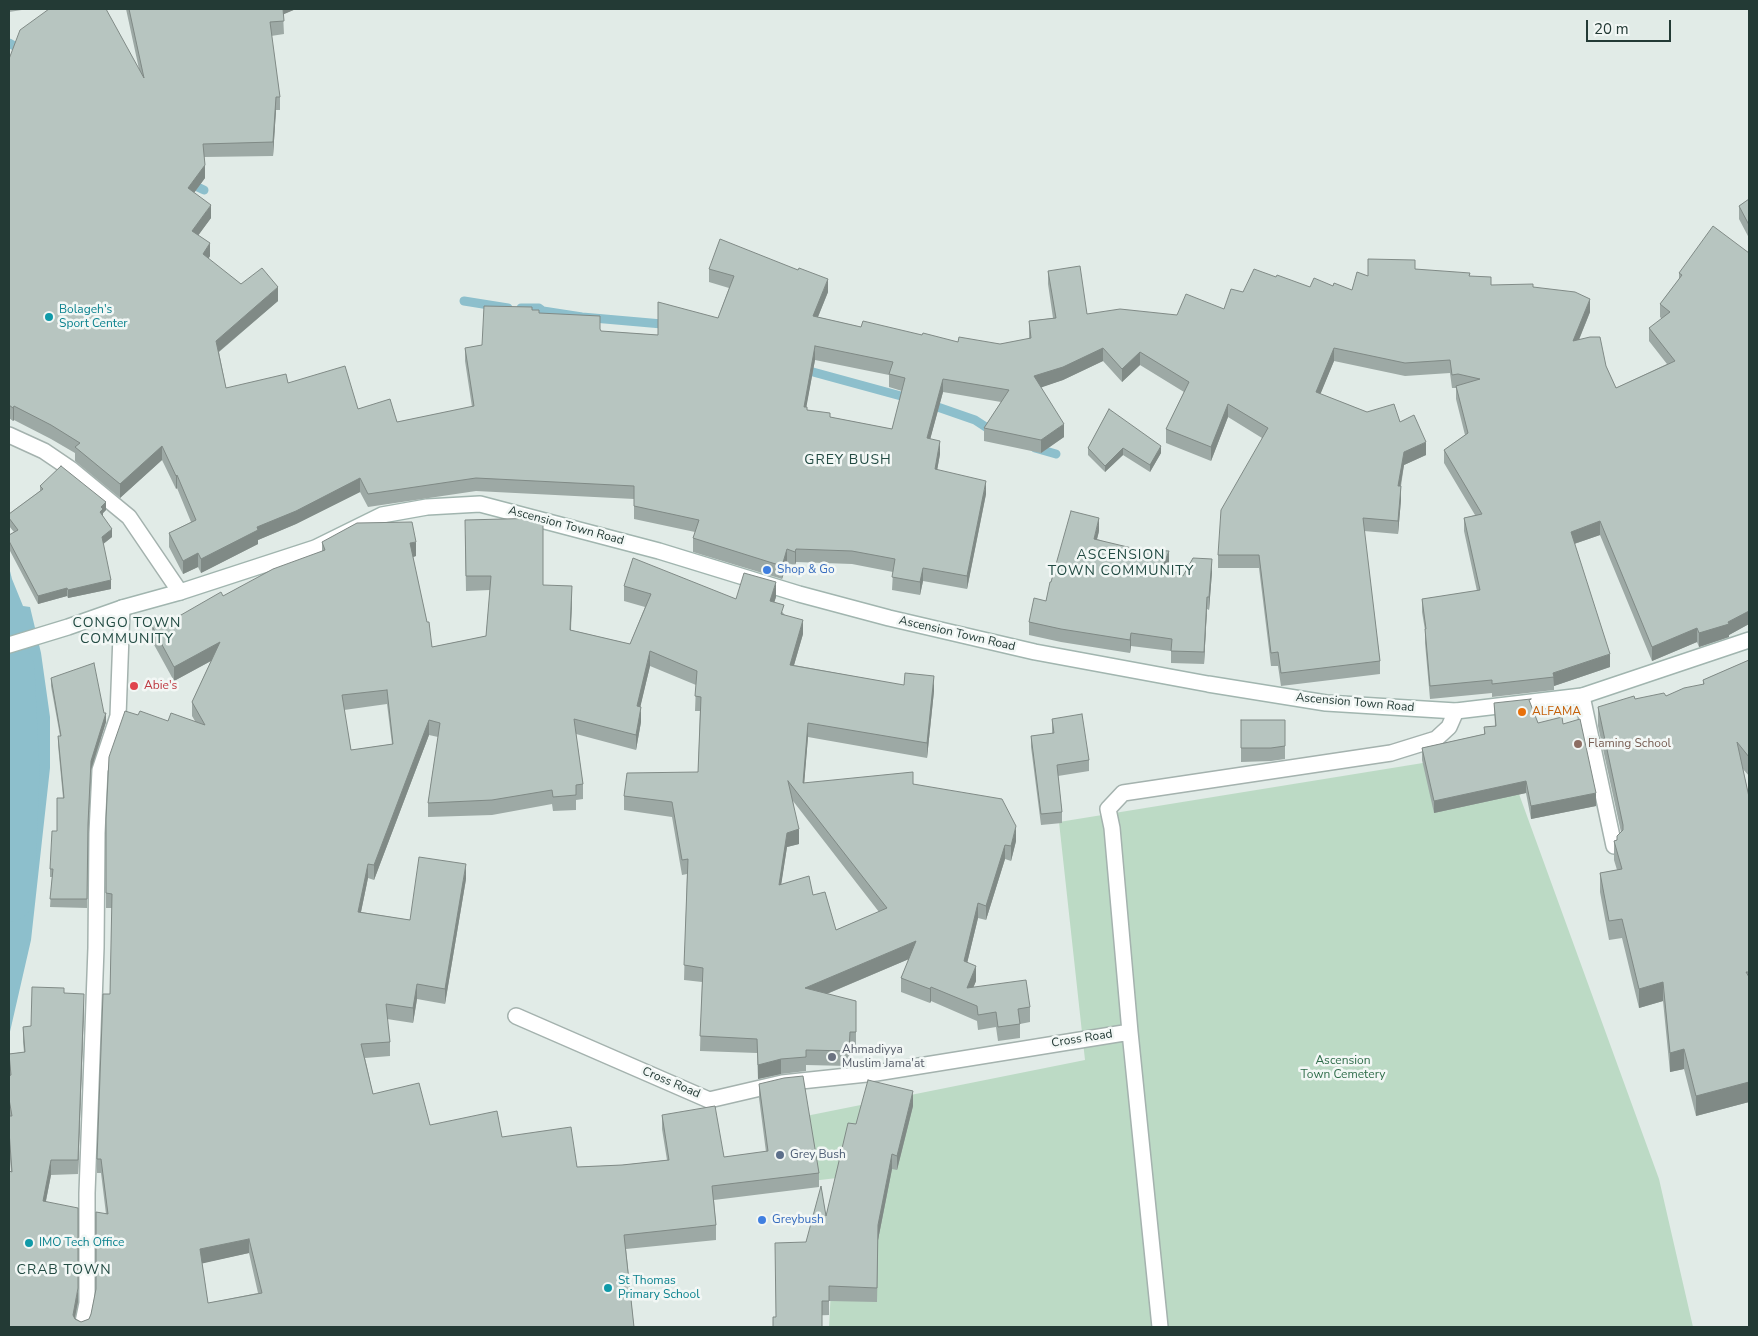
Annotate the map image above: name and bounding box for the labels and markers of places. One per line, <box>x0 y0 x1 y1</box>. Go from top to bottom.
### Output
place label: Bolageh's Sport Center <box>59 303 128 331</box>
marker: Bolageh's Sport Center <box>43 311 55 323</box>
place label: Shop & Go <box>777 563 835 577</box>
marker: Shop & Go <box>761 564 773 576</box>
place label: Abie's <box>144 679 177 693</box>
marker: Abie's <box>128 680 140 692</box>
place label: ALFAMA <box>1532 705 1581 719</box>
marker: ALFAMA <box>1516 706 1528 718</box>
place label: Flaming School <box>1588 737 1671 751</box>
marker: Flaming School <box>1572 738 1584 750</box>
place label: Ahmadiyya Muslim Jama'at <box>842 1043 925 1071</box>
marker: Ahmadiyya Muslim Jama'at <box>826 1051 838 1063</box>
place label: Grey Bush <box>790 1148 846 1162</box>
marker: Grey Bush <box>774 1149 786 1161</box>
place label: Greybush <box>772 1213 824 1227</box>
marker: Greybush <box>756 1214 768 1226</box>
place label: IMO Tech Office <box>39 1236 124 1250</box>
marker: IMO Tech Office <box>23 1237 35 1249</box>
place label: St Thomas Primary School <box>618 1274 700 1302</box>
marker: St Thomas Primary School <box>602 1282 614 1294</box>

